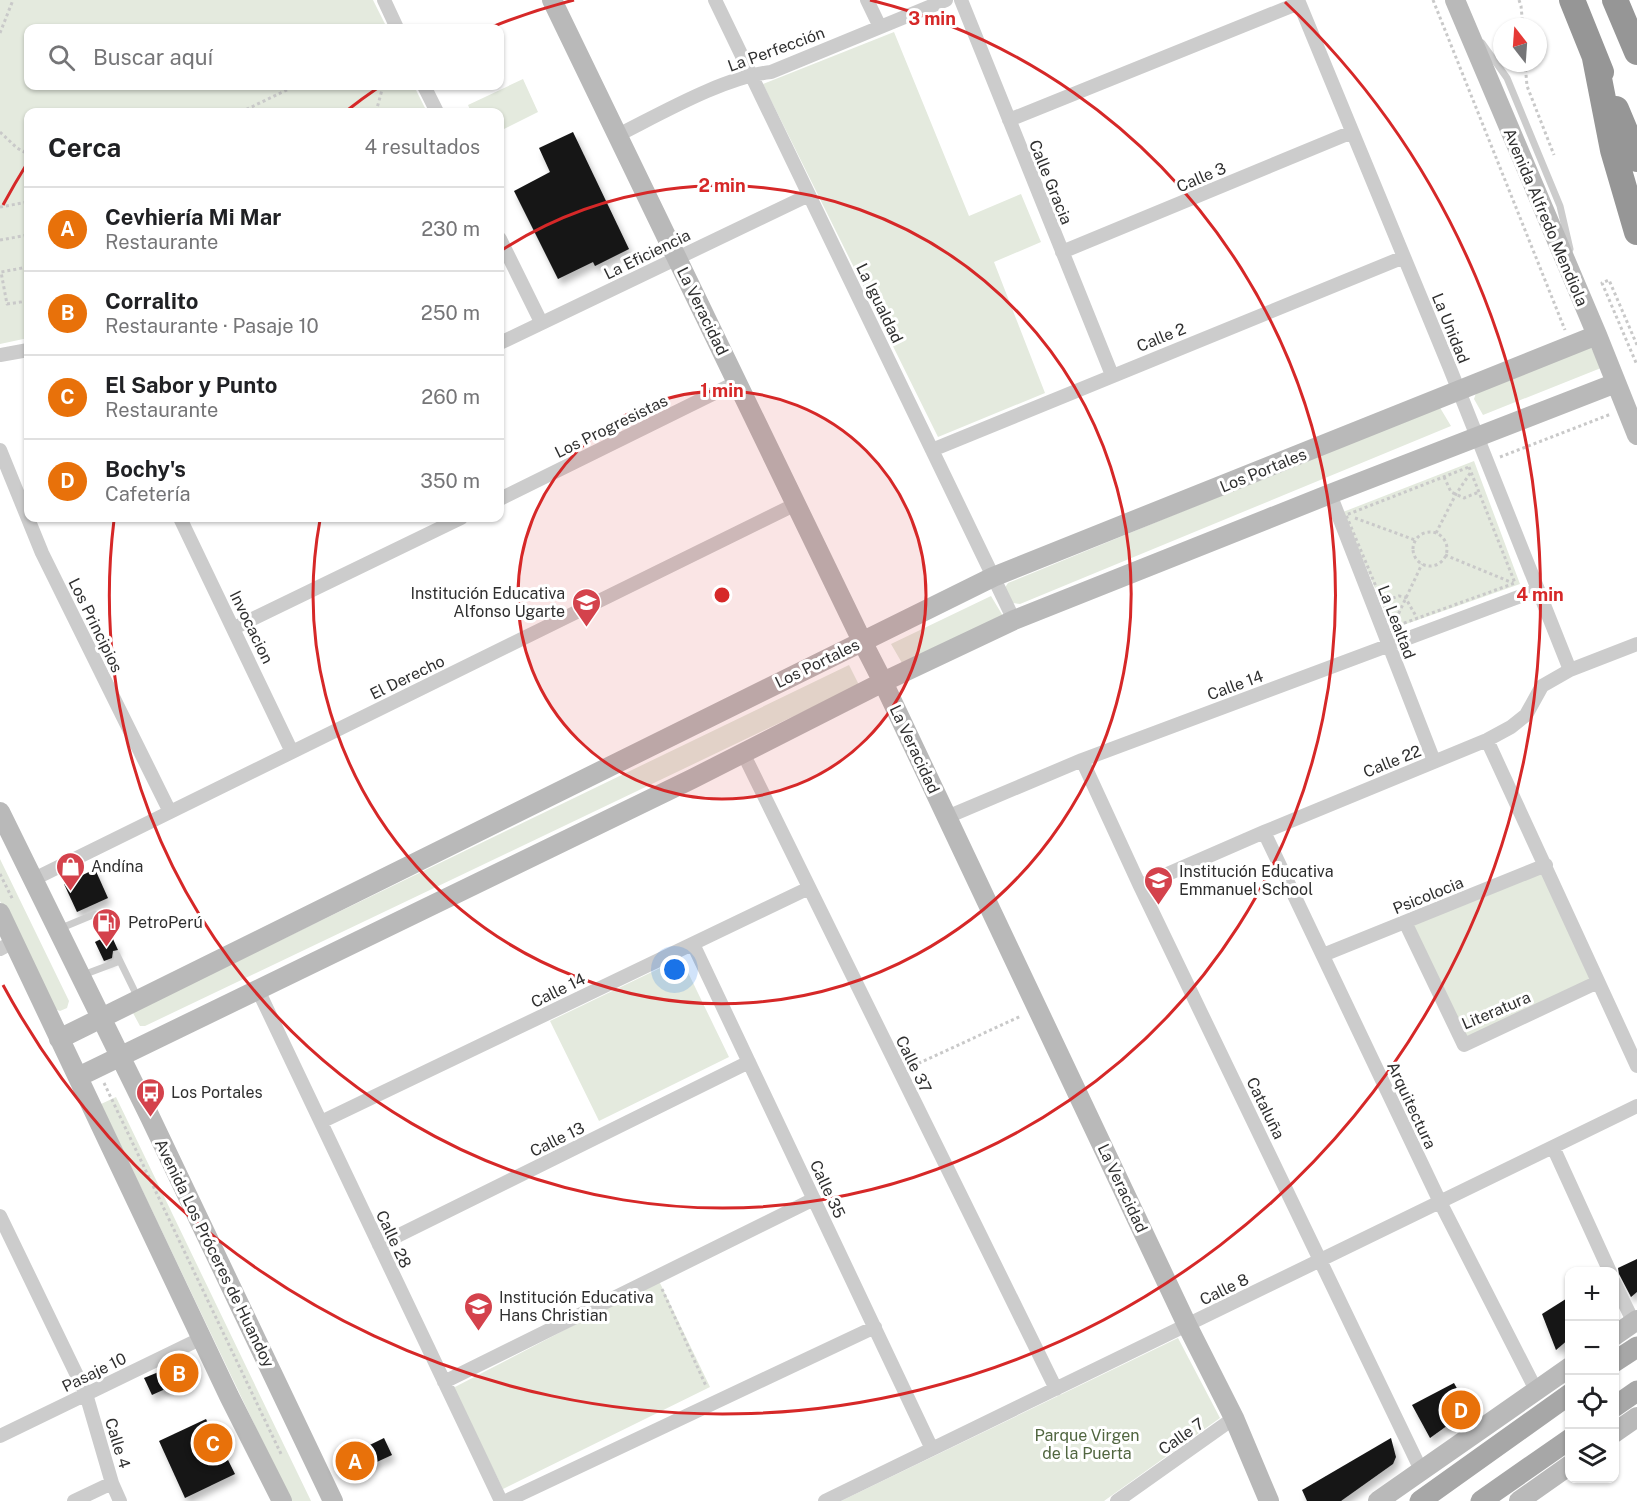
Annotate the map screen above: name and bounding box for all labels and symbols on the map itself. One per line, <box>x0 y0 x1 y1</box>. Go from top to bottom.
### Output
text: 3 min <box>908 8 956 29</box>
north arrow <box>1493 18 1547 72</box>
street label: La Perfección <box>725 23 827 76</box>
street label: Avenida Alfredo Mendiola <box>1499 125 1592 309</box>
street label: Calle Gracia <box>1025 137 1076 227</box>
street label: Calle 3 <box>1174 159 1229 196</box>
text: 2 min <box>698 175 746 196</box>
street label: La Eficiencia <box>601 225 694 284</box>
street label: La Igualdad <box>852 260 907 346</box>
street label: La Veracidad <box>673 264 732 358</box>
street label: La Unidad <box>1428 290 1473 366</box>
street label: Calle 2 <box>1134 319 1188 356</box>
text: 1 min <box>700 380 744 401</box>
street label: Los Progresistas <box>552 391 671 462</box>
street label: Los Portales <box>1217 445 1309 496</box>
street label: Los Principios <box>64 575 127 676</box>
street label: La Lealtad <box>1374 583 1419 662</box>
place label: Institución Educativa Alfonso Ugarte <box>410 584 565 621</box>
text: 4 min <box>1516 584 1564 605</box>
centre of rings <box>712 585 732 605</box>
school or university icon: Institución Educativa Alfonso Ugarte <box>570 586 602 628</box>
street label: Invocacion <box>226 588 277 667</box>
street label: Los Portales <box>772 635 863 692</box>
street label: El Derecho <box>367 651 448 704</box>
street label: Calle 14 <box>1205 667 1266 704</box>
street label: La Veracidad <box>886 702 943 797</box>
street label: Calle 22 <box>1360 741 1424 782</box>
shop icon: Andína <box>54 850 86 892</box>
place label: Andína <box>91 857 143 876</box>
place label: Institución Educativa Emmanuel School <box>1179 862 1334 899</box>
school or university icon: Institución Educativa Emmanuel School <box>1142 864 1174 906</box>
street label: Psicolocia <box>1390 873 1466 918</box>
fuel station icon: PetroPerú <box>91 906 123 948</box>
place label: PetroPerú <box>128 913 203 932</box>
your location <box>660 955 689 984</box>
street label: Calle 14 <box>528 969 589 1012</box>
street label: Literatura <box>1459 987 1534 1033</box>
street label: Calle 37 <box>892 1033 935 1096</box>
street label: Arquitectura <box>1383 1059 1440 1152</box>
street label: Cataluña <box>1242 1074 1289 1142</box>
bus stop icon: Los Portales <box>134 1076 166 1118</box>
place label: Los Portales <box>171 1083 263 1102</box>
street label: Calle 13 <box>527 1118 588 1161</box>
street label: Avenida Los Próceres de Huandoy <box>151 1136 278 1371</box>
street label: La Veracidad <box>1094 1141 1151 1236</box>
street label: Calle 35 <box>806 1157 849 1221</box>
street label: Calle 28 <box>372 1207 415 1271</box>
street label: Calle 8 <box>1197 1270 1252 1309</box>
place label: Institución Educativa Hans Christian <box>499 1288 654 1325</box>
school or university icon: Institución Educativa Hans Christian <box>462 1290 494 1332</box>
street label: Pasaje 10 <box>59 1349 130 1396</box>
pin: B <box>160 1350 198 1396</box>
pin: D <box>1442 1388 1480 1432</box>
street label: Calle 7 <box>1155 1414 1208 1459</box>
street label: Calle 4 <box>101 1416 134 1471</box>
pin: C <box>194 1420 232 1466</box>
park label: Parque Virgen de la Puerta <box>1034 1426 1140 1463</box>
pin: A <box>336 1438 374 1484</box>

